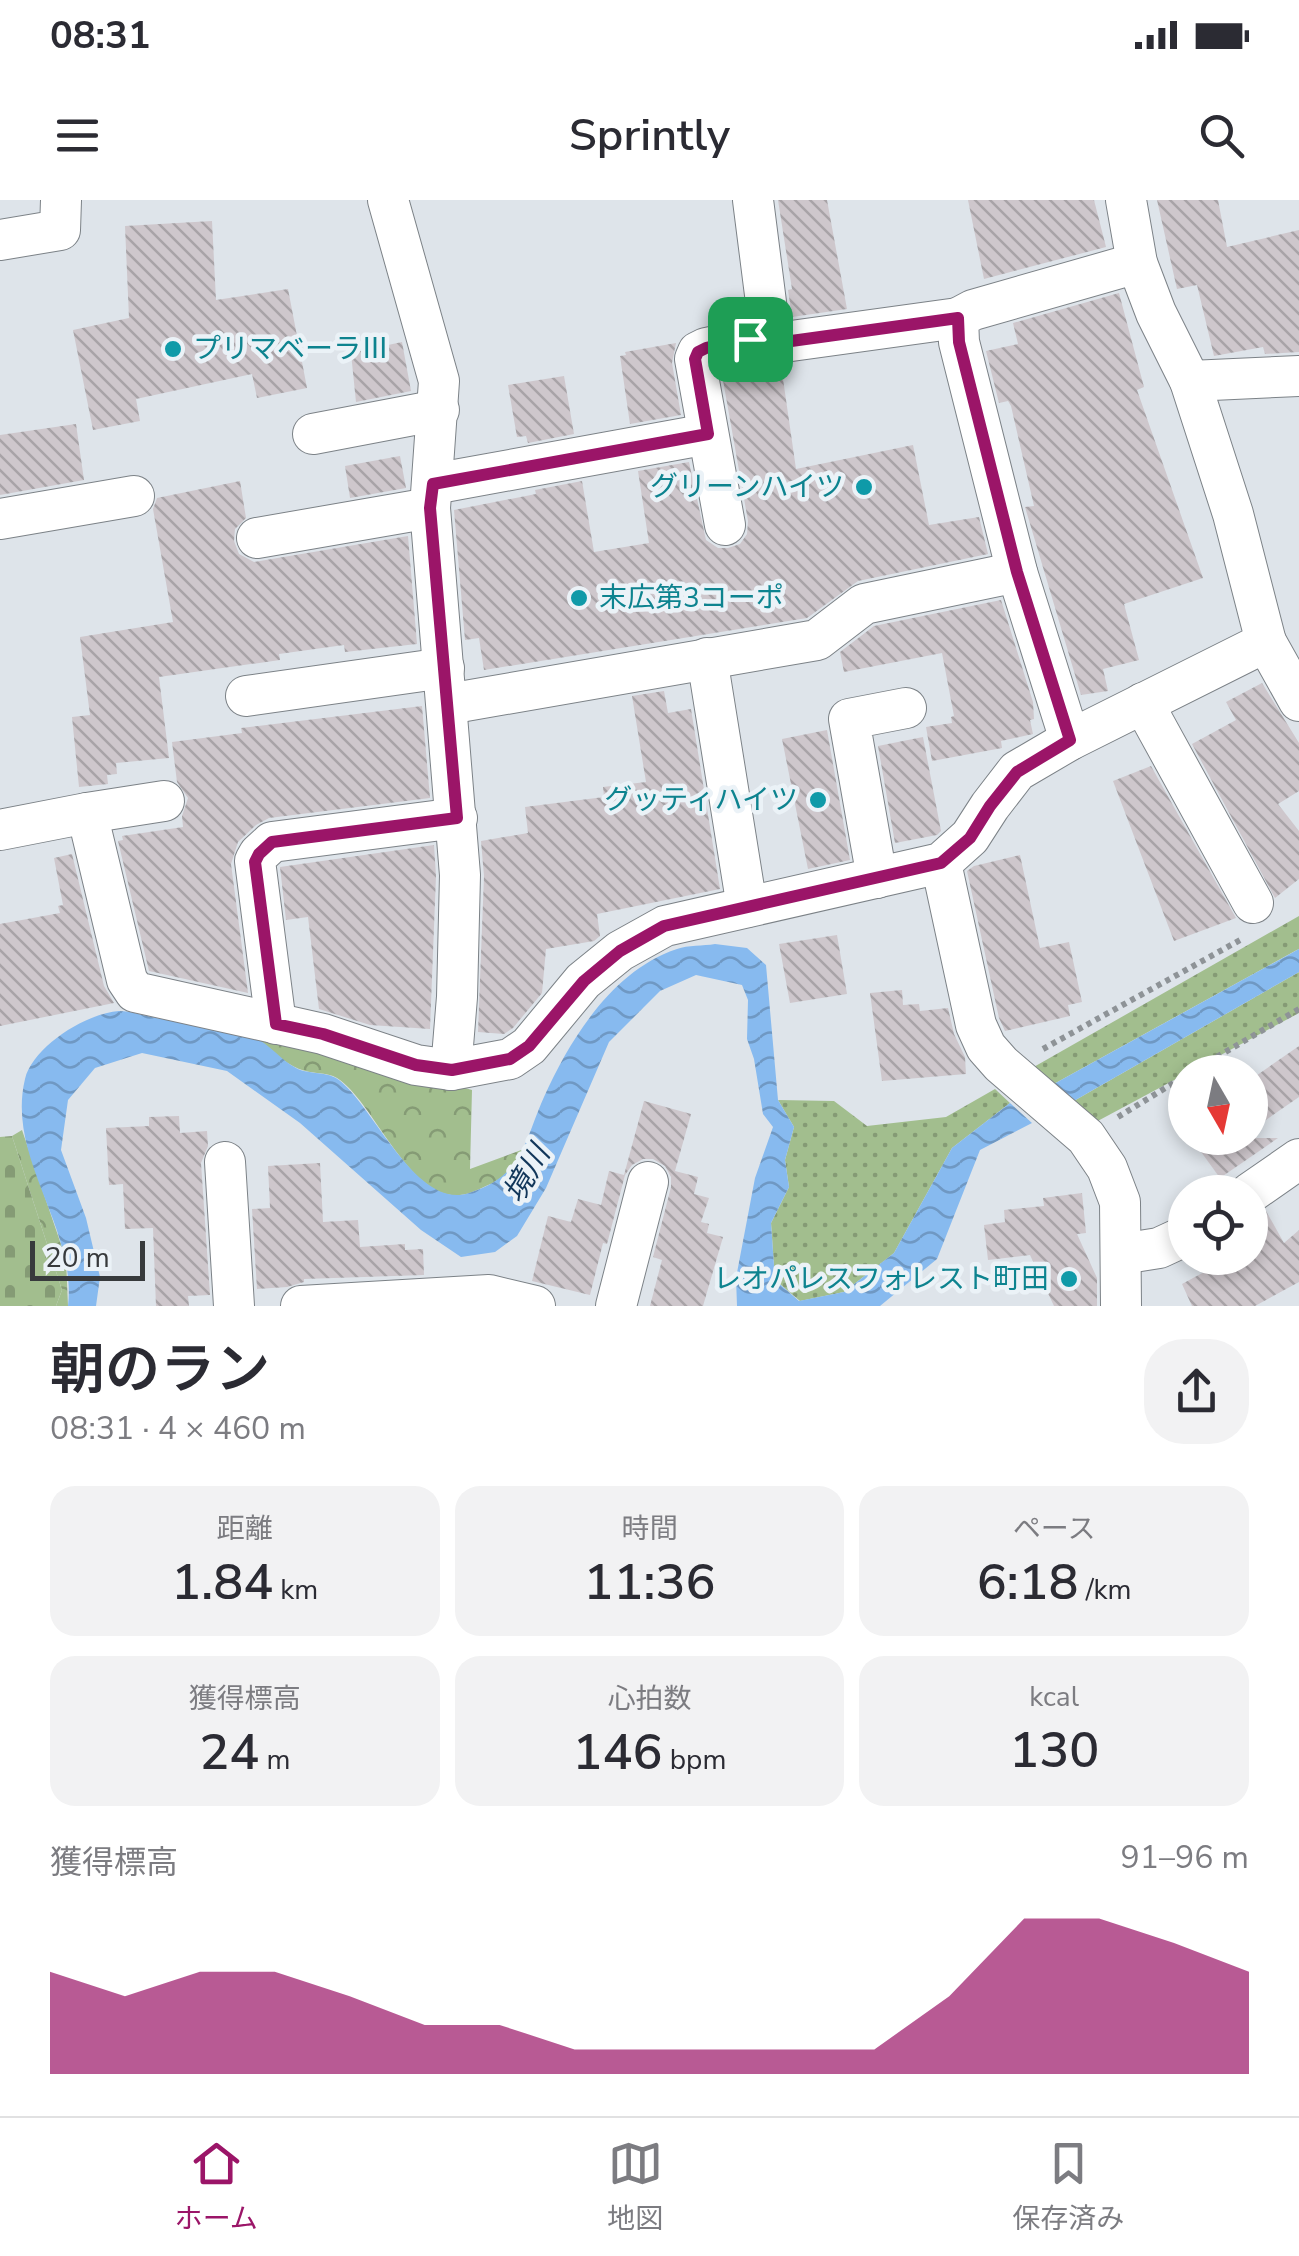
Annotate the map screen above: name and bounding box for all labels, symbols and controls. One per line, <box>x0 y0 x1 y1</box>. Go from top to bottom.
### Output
text: 08:31 <box>50 10 151 61</box>
text: Sprintly <box>569 105 730 166</box>
icon: menu <box>50 108 105 163</box>
icon: search <box>1194 108 1249 163</box>
pin <box>708 297 793 382</box>
icon: arrive <box>723 312 778 367</box>
place label: プリマベーラⅢ <box>193 330 389 368</box>
marker: プリマベーラⅢ <box>162 338 184 360</box>
place label: グリーンハイツ <box>650 468 844 506</box>
marker: グリーンハイツ <box>853 476 875 498</box>
place label: 末広第3コーポ <box>599 579 784 617</box>
marker: 末広第3コーポ <box>568 587 590 609</box>
place label: グッティハイツ <box>604 781 798 819</box>
marker: グッティハイツ <box>807 789 829 811</box>
north arrow <box>1168 1055 1268 1155</box>
map controls <box>1168 1055 1268 1275</box>
water label: 境川 <box>494 1135 561 1210</box>
button: locate <box>1168 1175 1268 1275</box>
scale bar <box>30 1236 145 1280</box>
text: 20 m <box>45 1239 110 1277</box>
place label: レオパレスフォレスト町田 <box>713 1260 1049 1298</box>
marker: レオパレスフォレスト町田 <box>1058 1268 1080 1290</box>
text: 朝のラン <box>50 1332 270 1407</box>
button: share <box>1144 1339 1249 1444</box>
text: 08:31 · 4 × 460 m <box>50 1407 306 1450</box>
text: 距離 <box>217 1510 273 1548</box>
text: 時間 <box>621 1510 678 1548</box>
text: ペース <box>1013 1510 1095 1548</box>
text: 1.84 <box>171 1548 273 1617</box>
text: 11:36 <box>584 1548 715 1617</box>
text: 6:18 <box>977 1548 1079 1617</box>
text: km <box>273 1571 318 1609</box>
text: /km <box>1079 1571 1132 1609</box>
text: kcal <box>1029 1678 1079 1716</box>
text: 獲得標高 <box>189 1680 301 1718</box>
text: 心拍数 <box>607 1680 692 1718</box>
text: 130 <box>1009 1716 1099 1785</box>
text: 24 <box>199 1718 259 1787</box>
text: 146 <box>573 1718 663 1787</box>
text: m <box>259 1741 290 1779</box>
text: bpm <box>663 1741 726 1779</box>
text: 91–96 m <box>1121 1836 1249 1879</box>
text: 獲得標高 <box>50 1841 178 1884</box>
tab: ホーム <box>175 2136 258 2238</box>
tab: 地図 <box>607 2136 663 2238</box>
tab: 保存済み <box>1012 2136 1124 2238</box>

